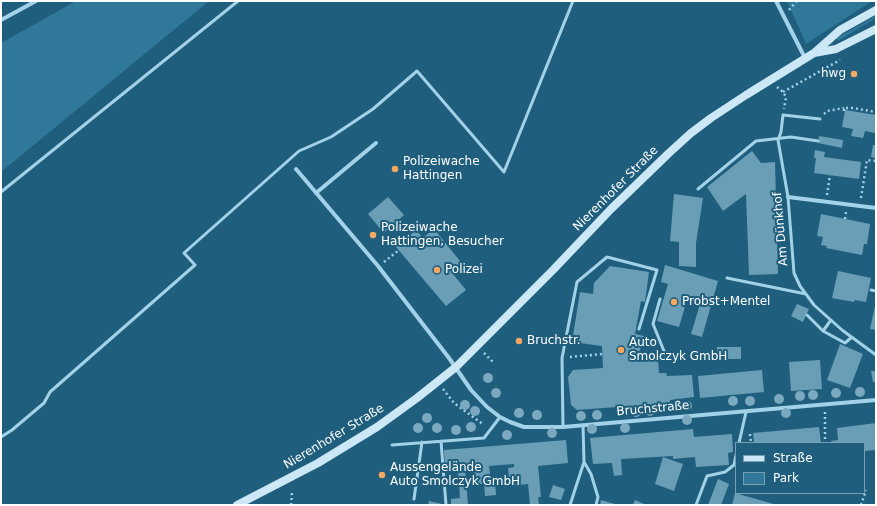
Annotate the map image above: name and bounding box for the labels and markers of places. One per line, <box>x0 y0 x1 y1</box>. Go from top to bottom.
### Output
place label: hwg <box>821 67 846 81</box>
marker: hwg <box>849 69 859 79</box>
place label: Polizeiwache Hattingen <box>403 155 480 183</box>
marker: Polizeiwache Hattingen <box>390 164 400 174</box>
place label: Polizeiwache Hattingen, Besucher <box>381 221 504 249</box>
marker: Polizeiwache Hattingen, Besucher <box>368 230 378 240</box>
place label: Polizei <box>445 263 483 277</box>
marker: Polizei <box>432 265 442 275</box>
place label: Probst+Mentel <box>682 295 770 309</box>
marker: Probst+Mentel <box>669 297 679 307</box>
place label: Bruchstr. <box>527 334 581 348</box>
marker: Bruchstr. <box>514 336 524 346</box>
place label: Auto Smolczyk GmbH <box>629 336 727 364</box>
marker: Auto Smolczyk GmbH <box>616 345 626 355</box>
place label: Aussengelände Auto Smolczyk GmbH <box>390 461 520 489</box>
marker: Aussengelände Auto Smolczyk GmbH <box>377 470 387 480</box>

